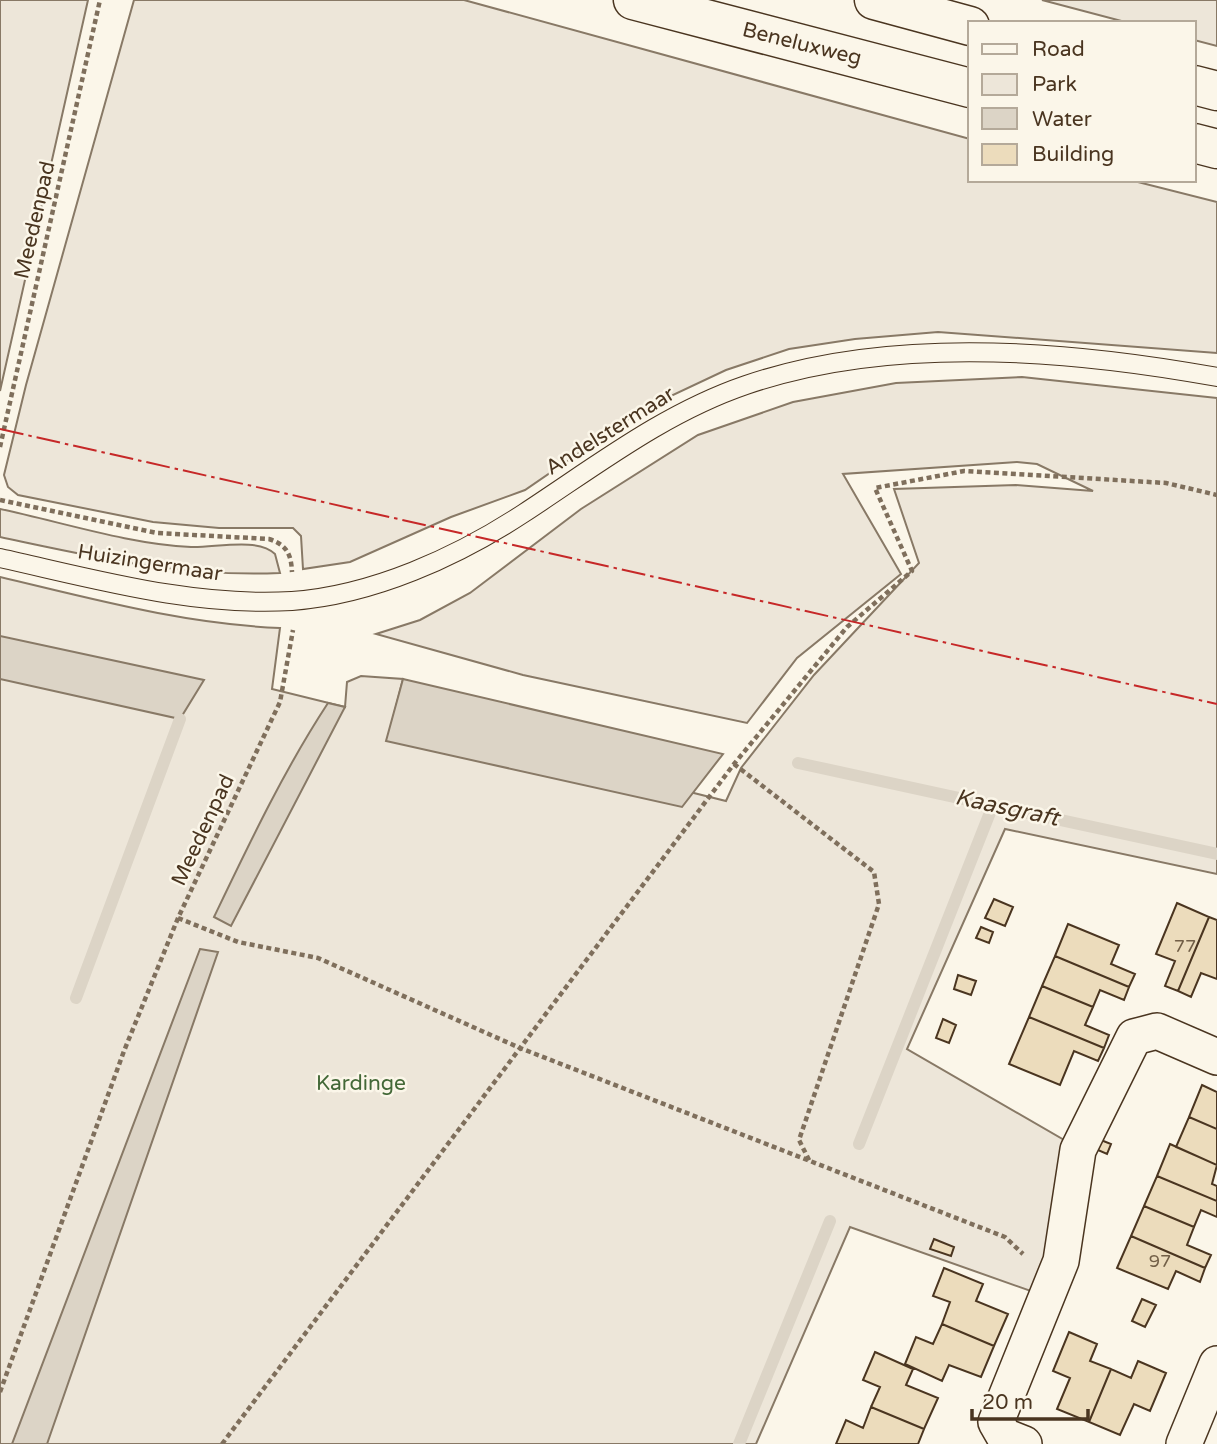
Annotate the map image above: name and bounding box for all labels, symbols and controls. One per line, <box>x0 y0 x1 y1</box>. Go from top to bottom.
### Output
street label: Beneluxweg <box>740 17 864 71</box>
legend <box>968 21 1196 182</box>
text: Road <box>1032 37 1085 62</box>
text: Park <box>1032 72 1077 97</box>
text: Water <box>1032 107 1092 132</box>
text: Building <box>1032 142 1114 167</box>
street label: Meedenpad <box>9 159 61 281</box>
street label: Andelstermaar <box>541 381 679 481</box>
street label: Huizingermaar <box>76 539 224 587</box>
street label: Meedenpad <box>166 770 240 890</box>
water label: Kaasgraft <box>952 783 1064 833</box>
house number: 77 <box>1174 935 1196 957</box>
park label: Kardinge <box>316 1071 406 1096</box>
house number: 97 <box>1149 1250 1171 1272</box>
scale bar <box>972 1378 1088 1422</box>
text: 20 m <box>982 1390 1033 1415</box>

